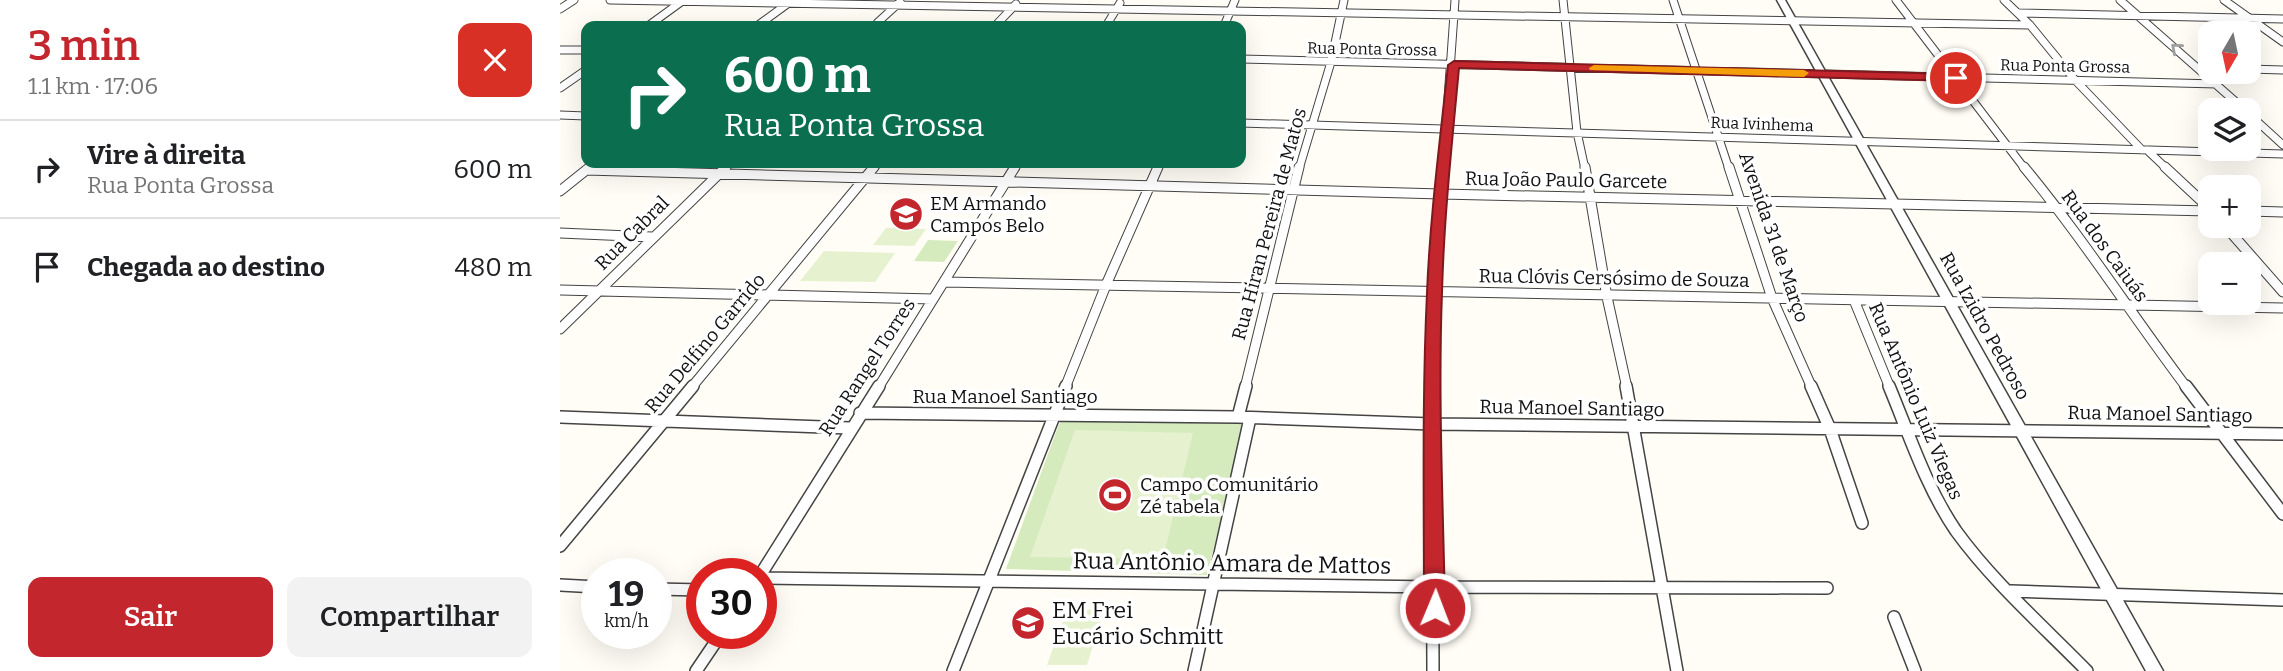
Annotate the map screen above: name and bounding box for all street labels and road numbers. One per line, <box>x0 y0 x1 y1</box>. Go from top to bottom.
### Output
street label: Rua Ponta Grossa <box>1307 38 1437 60</box>
street label: Rua Ponta Grossa <box>2000 55 2130 77</box>
street label: Rua Hiran Pereira de Matos <box>1227 105 1311 343</box>
street label: Rua Ivinhema <box>1710 113 1814 135</box>
street label: Avenida 31 de Março <box>1734 149 1814 325</box>
street label: Rua João Paulo Garcete <box>1465 167 1667 193</box>
street label: Rua dos Caiuás <box>2057 186 2153 306</box>
street label: Rua Cabral <box>590 191 674 275</box>
street label: Rua Izidro Pedroso <box>1935 248 2035 404</box>
street label: Rua Clóvis Cersósimo de Souza <box>1478 264 1750 292</box>
street label: Rua Delfino Garrido <box>640 269 770 417</box>
street label: Rua Rangel Torres <box>814 294 920 440</box>
street label: Rua Antônio Luiz Viegas <box>1864 299 1968 503</box>
street label: Rua Manoel Santiago <box>912 385 1098 408</box>
street label: Rua Manoel Santiago <box>1479 395 1665 421</box>
street label: Rua Manoel Santiago <box>2067 401 2253 427</box>
street label: Rua Antônio Amara de Mattos <box>1073 546 1391 580</box>

